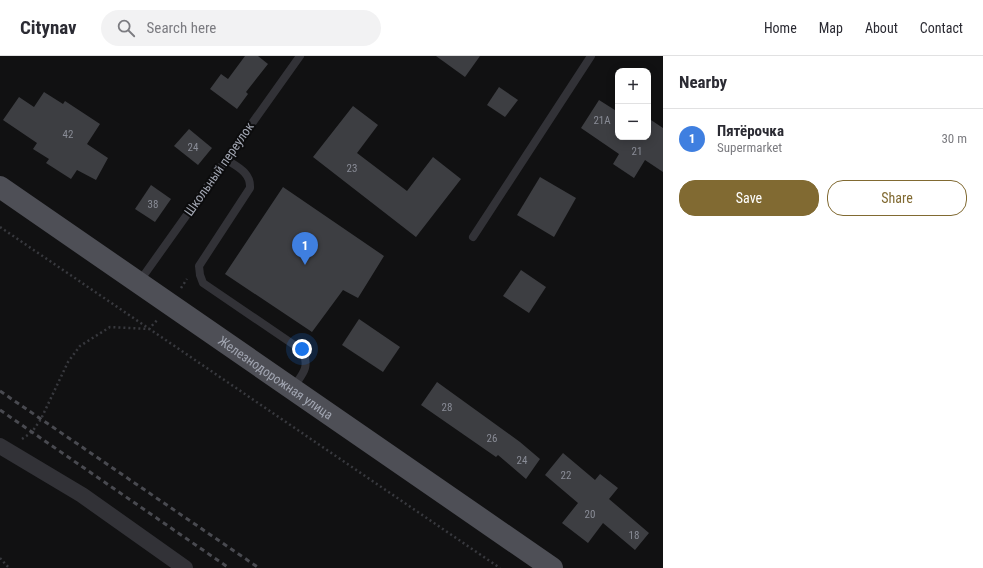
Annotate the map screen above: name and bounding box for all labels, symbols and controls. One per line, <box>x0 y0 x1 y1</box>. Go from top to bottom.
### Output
search box <box>101 10 381 46</box>
text: Citynav <box>20 16 77 39</box>
icon: search <box>115 17 137 39</box>
text: Search here <box>147 19 216 37</box>
text: Home <box>764 20 797 36</box>
text: Map <box>819 20 843 36</box>
text: About <box>865 20 898 36</box>
text: Contact <box>920 20 963 36</box>
map controls <box>615 68 651 140</box>
button: + <box>615 68 651 104</box>
text: Nearby <box>679 72 727 92</box>
button: − <box>615 104 651 140</box>
house number: 21А <box>593 114 611 127</box>
street label: Школьный переулок <box>181 119 257 219</box>
text: Пятёрочка <box>717 122 784 140</box>
house number: 42 <box>63 128 73 141</box>
text: 1 <box>689 131 695 146</box>
text: 30 m <box>941 131 967 146</box>
text: Supermarket <box>717 140 782 155</box>
house number: 24 <box>188 141 199 154</box>
house number: 21 <box>632 145 642 158</box>
house number: 23 <box>347 162 357 175</box>
button: Save <box>679 180 819 216</box>
button: Share <box>827 180 967 216</box>
house number: 38 <box>148 198 158 211</box>
pin: 1 <box>292 232 318 265</box>
street label: Железнодорожная улица <box>215 332 336 422</box>
your location <box>292 339 312 359</box>
house number: 28 <box>442 401 452 414</box>
house number: 26 <box>487 432 497 445</box>
house number: 24 <box>517 454 528 467</box>
house number: 22 <box>561 469 571 482</box>
house number: 20 <box>585 508 595 521</box>
house number: 18 <box>629 529 639 542</box>

